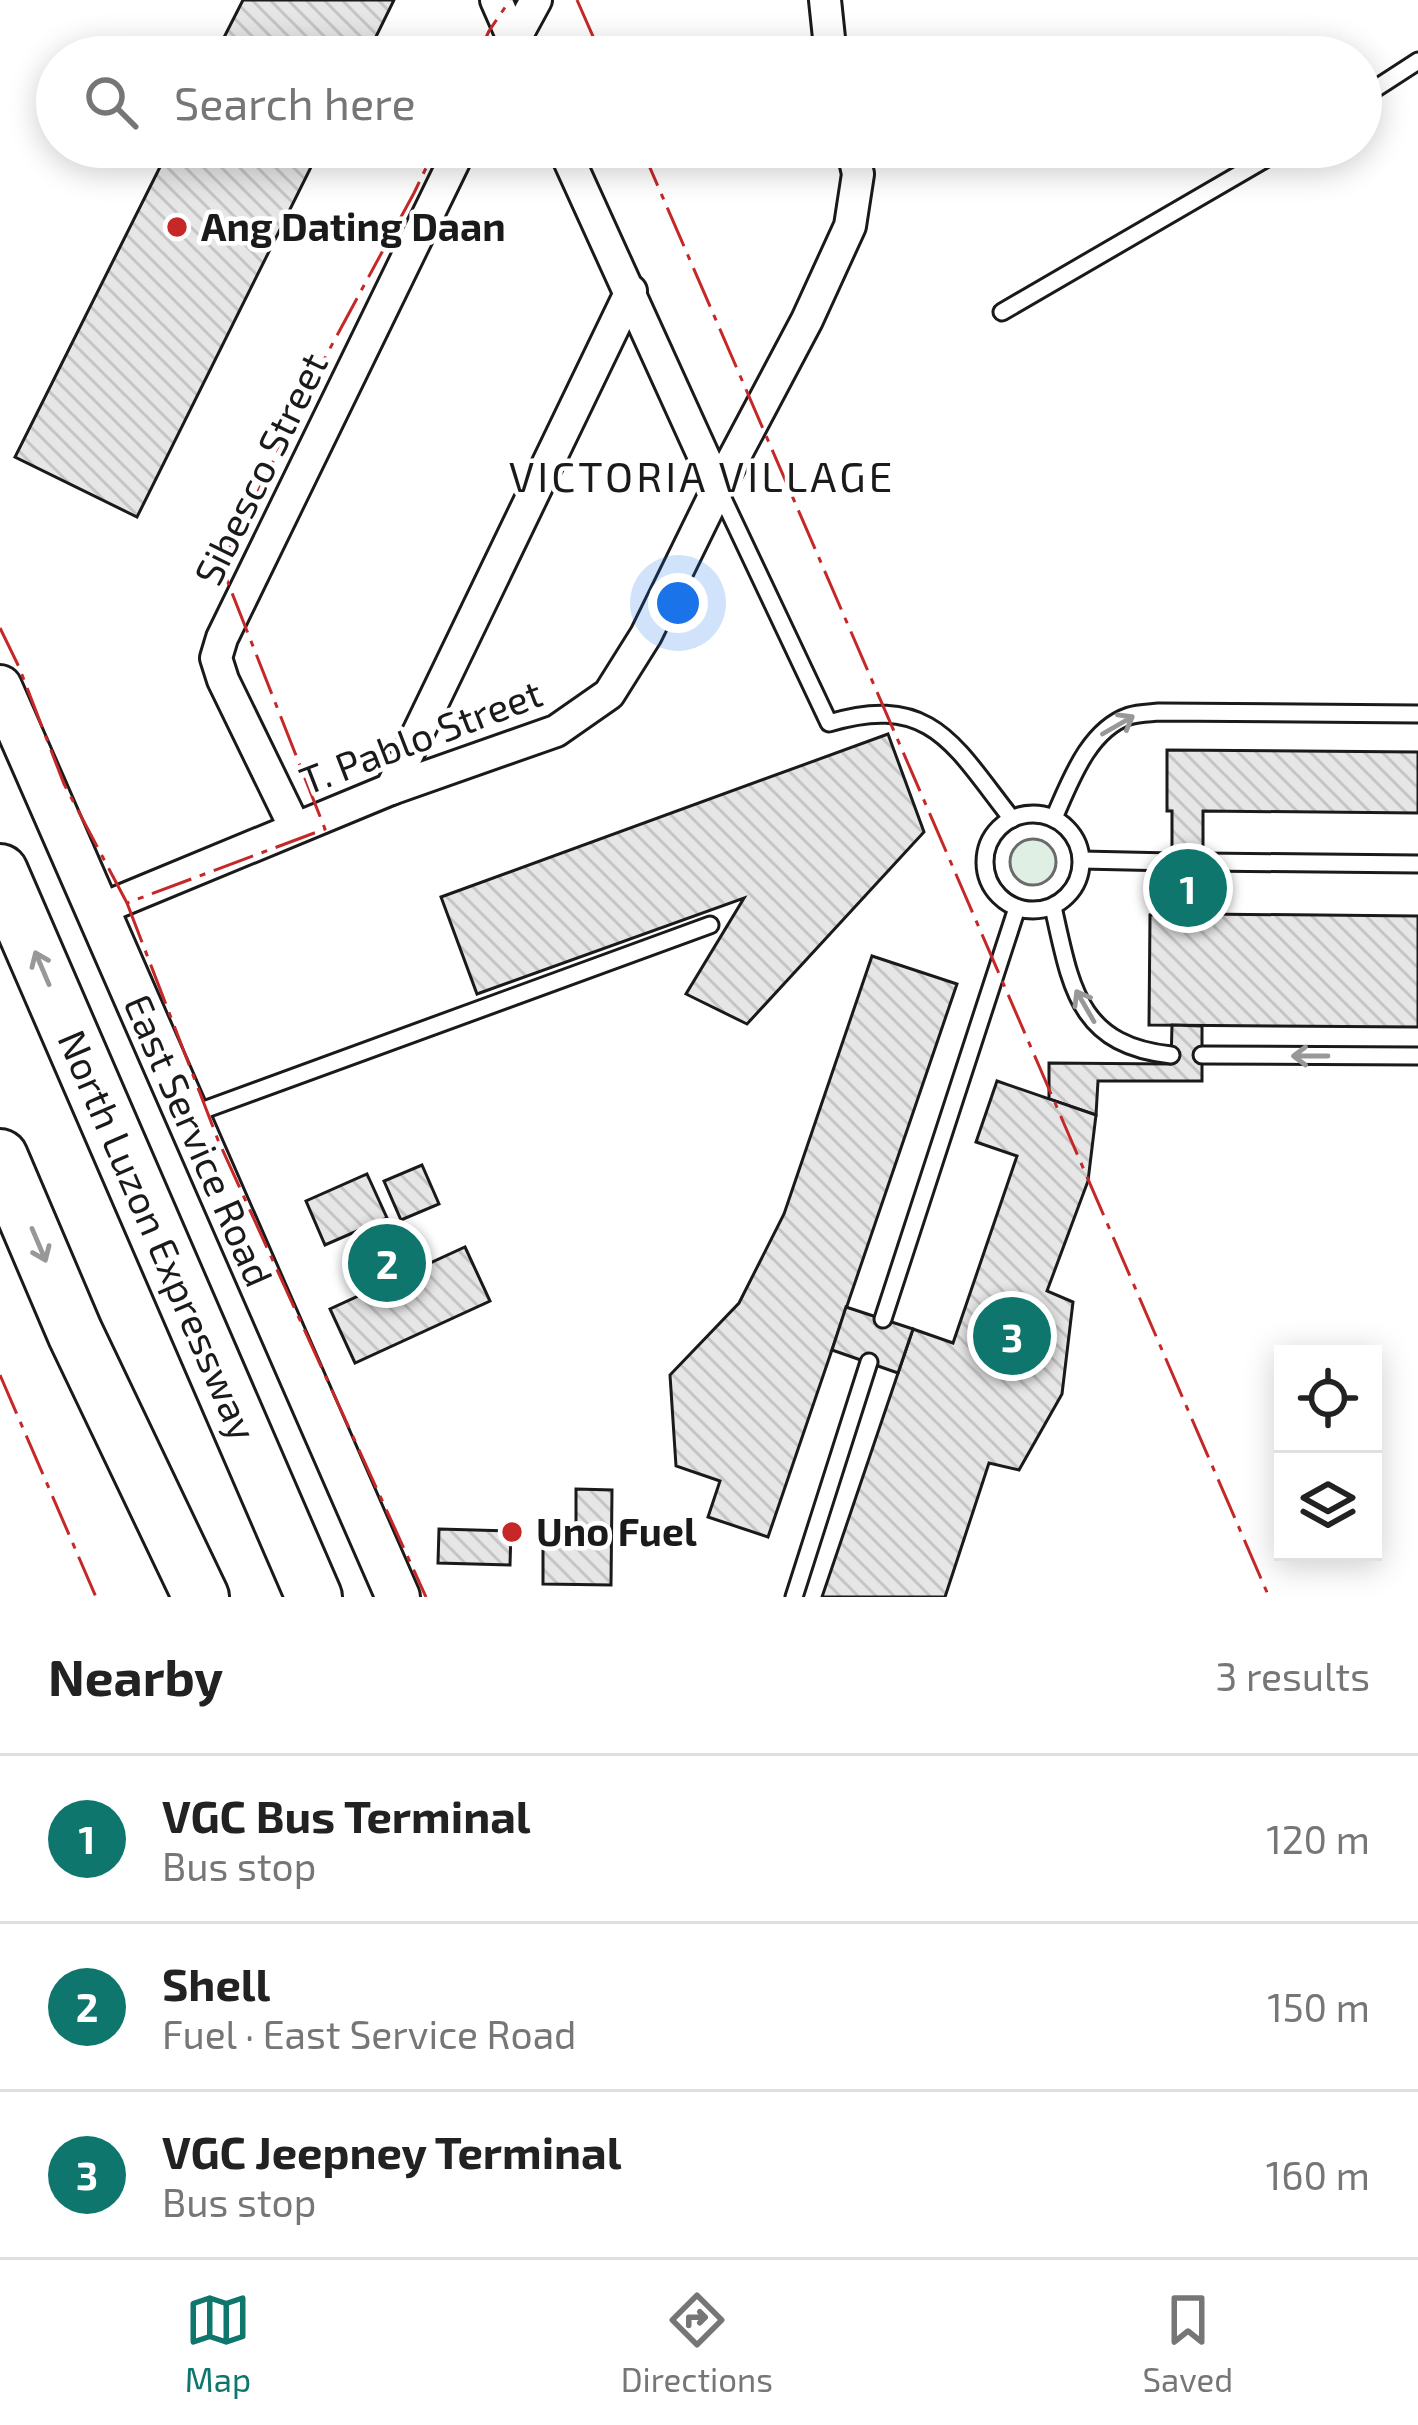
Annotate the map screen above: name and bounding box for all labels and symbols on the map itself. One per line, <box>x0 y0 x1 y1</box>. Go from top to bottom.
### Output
place label: Ang Dating Daan <box>201 202 506 249</box>
marker: Ang Dating Daan <box>164 214 190 240</box>
street label: Sibesco Street <box>183 345 336 592</box>
district label: VICTORIA VILLAGE <box>509 450 895 500</box>
your location <box>648 573 708 633</box>
street label: T. Pablo Street <box>293 668 548 803</box>
one-way arrow <box>1100 712 1135 736</box>
pin: 1 <box>1149 843 1227 933</box>
one-way arrow <box>30 951 51 988</box>
street label: East Service Road <box>115 987 284 1293</box>
one-way arrow <box>1073 989 1097 1024</box>
street label: North Luzon Expressway <box>49 1023 268 1447</box>
one-way arrow <box>1291 1045 1330 1067</box>
pin: 2 <box>348 1218 426 1308</box>
one-way arrow <box>30 1226 51 1263</box>
pin: 3 <box>973 1291 1051 1381</box>
place label: Uno Fuel <box>536 1507 697 1554</box>
marker: Uno Fuel <box>499 1519 525 1545</box>

